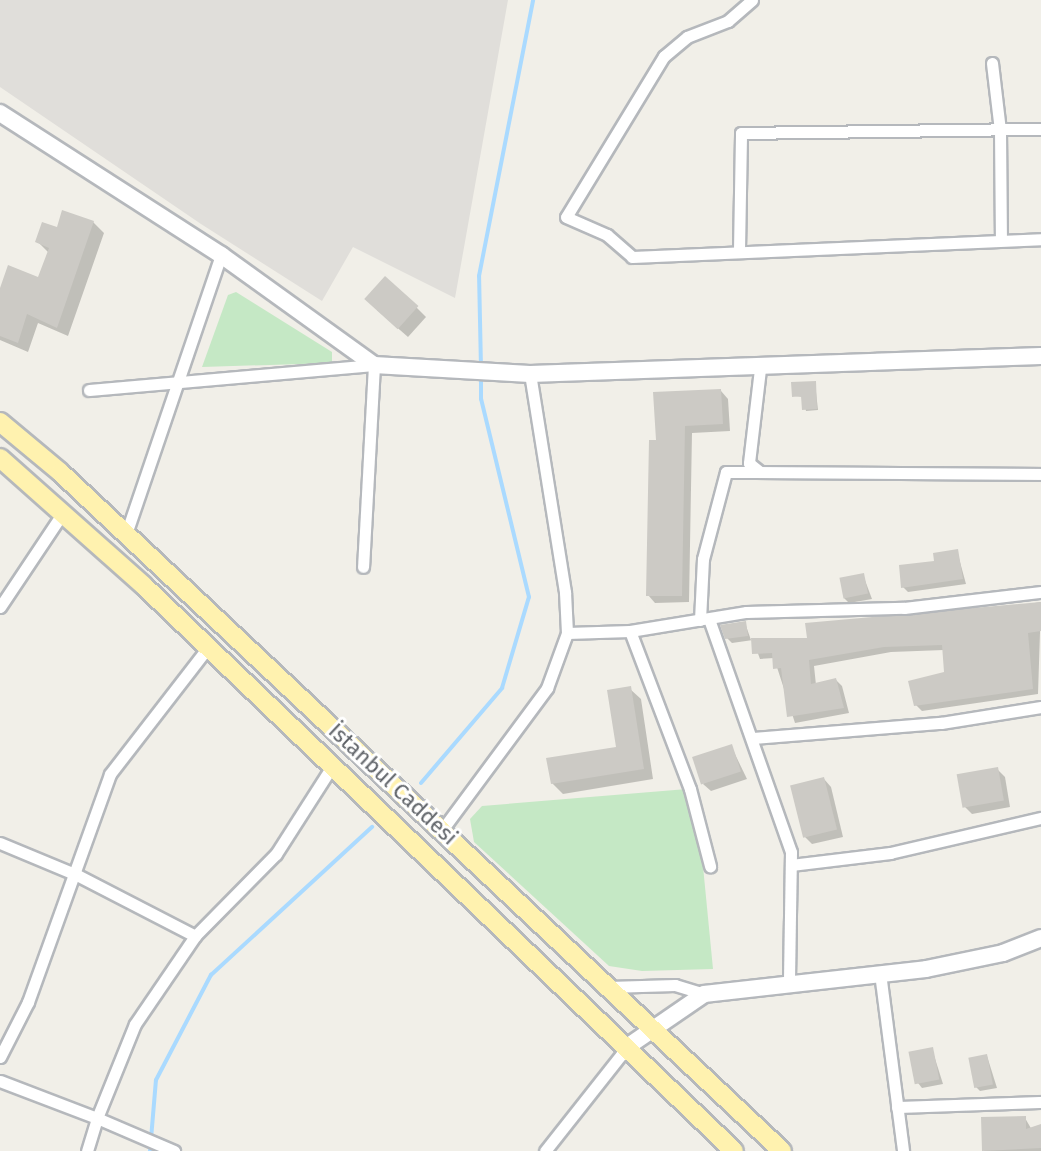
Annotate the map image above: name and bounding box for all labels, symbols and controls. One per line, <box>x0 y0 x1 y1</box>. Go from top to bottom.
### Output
street label: İstanbul Caddesi <box>323 718 463 850</box>

